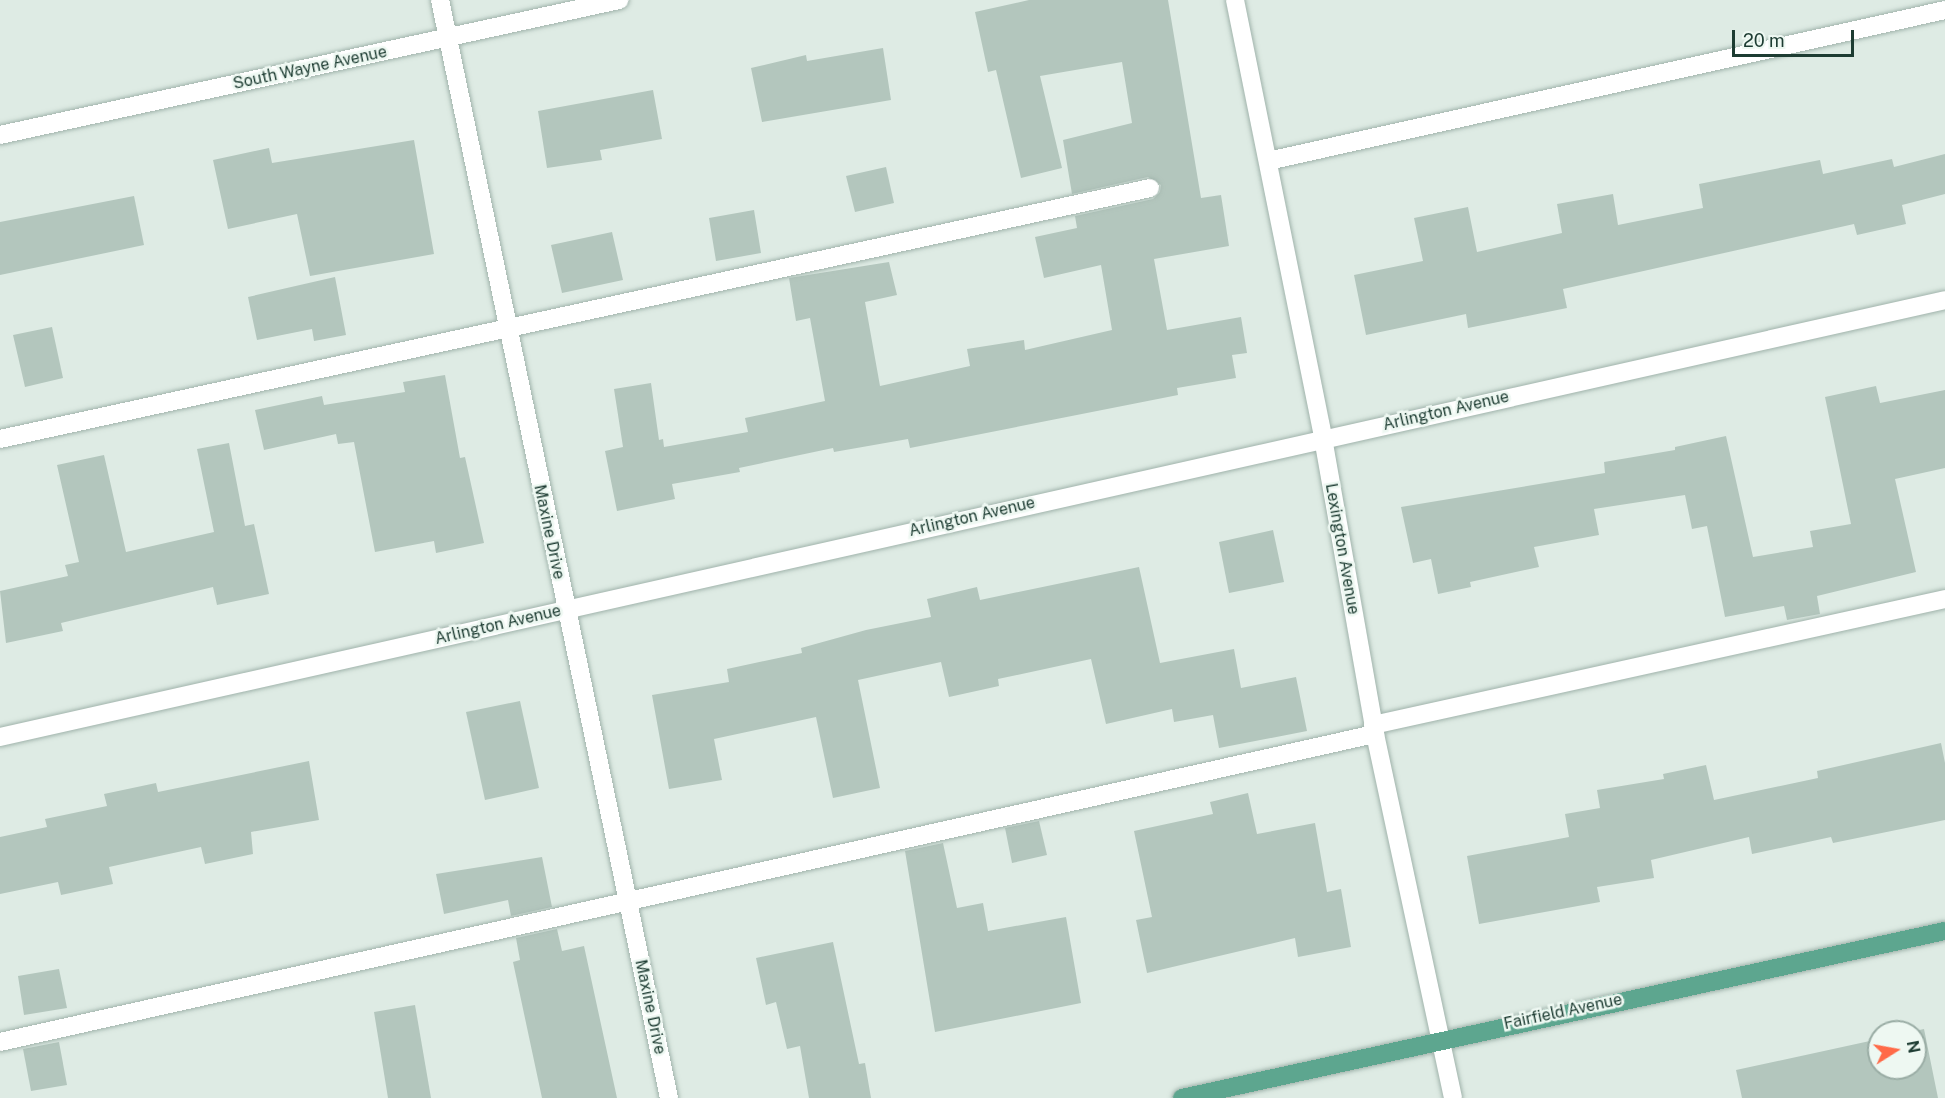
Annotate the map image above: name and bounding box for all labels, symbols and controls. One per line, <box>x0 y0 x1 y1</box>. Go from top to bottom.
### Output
scale bar <box>1735 18 1856 56</box>
text: 20 m <box>1743 30 1785 51</box>
street label: South Wayne Avenue <box>231 42 389 94</box>
street label: Arlington Avenue <box>1381 387 1511 435</box>
street label: Lexington Avenue <box>1321 482 1363 616</box>
street label: Maxine Drive <box>530 483 568 581</box>
street label: Arlington Avenue <box>907 493 1037 541</box>
street label: Arlington Avenue <box>433 601 563 649</box>
street label: Maxine Drive <box>631 958 669 1056</box>
street label: Fairfield Avenue <box>1502 990 1624 1034</box>
north arrow <box>1867 1020 1927 1080</box>
text: N <box>1903 1039 1924 1055</box>

